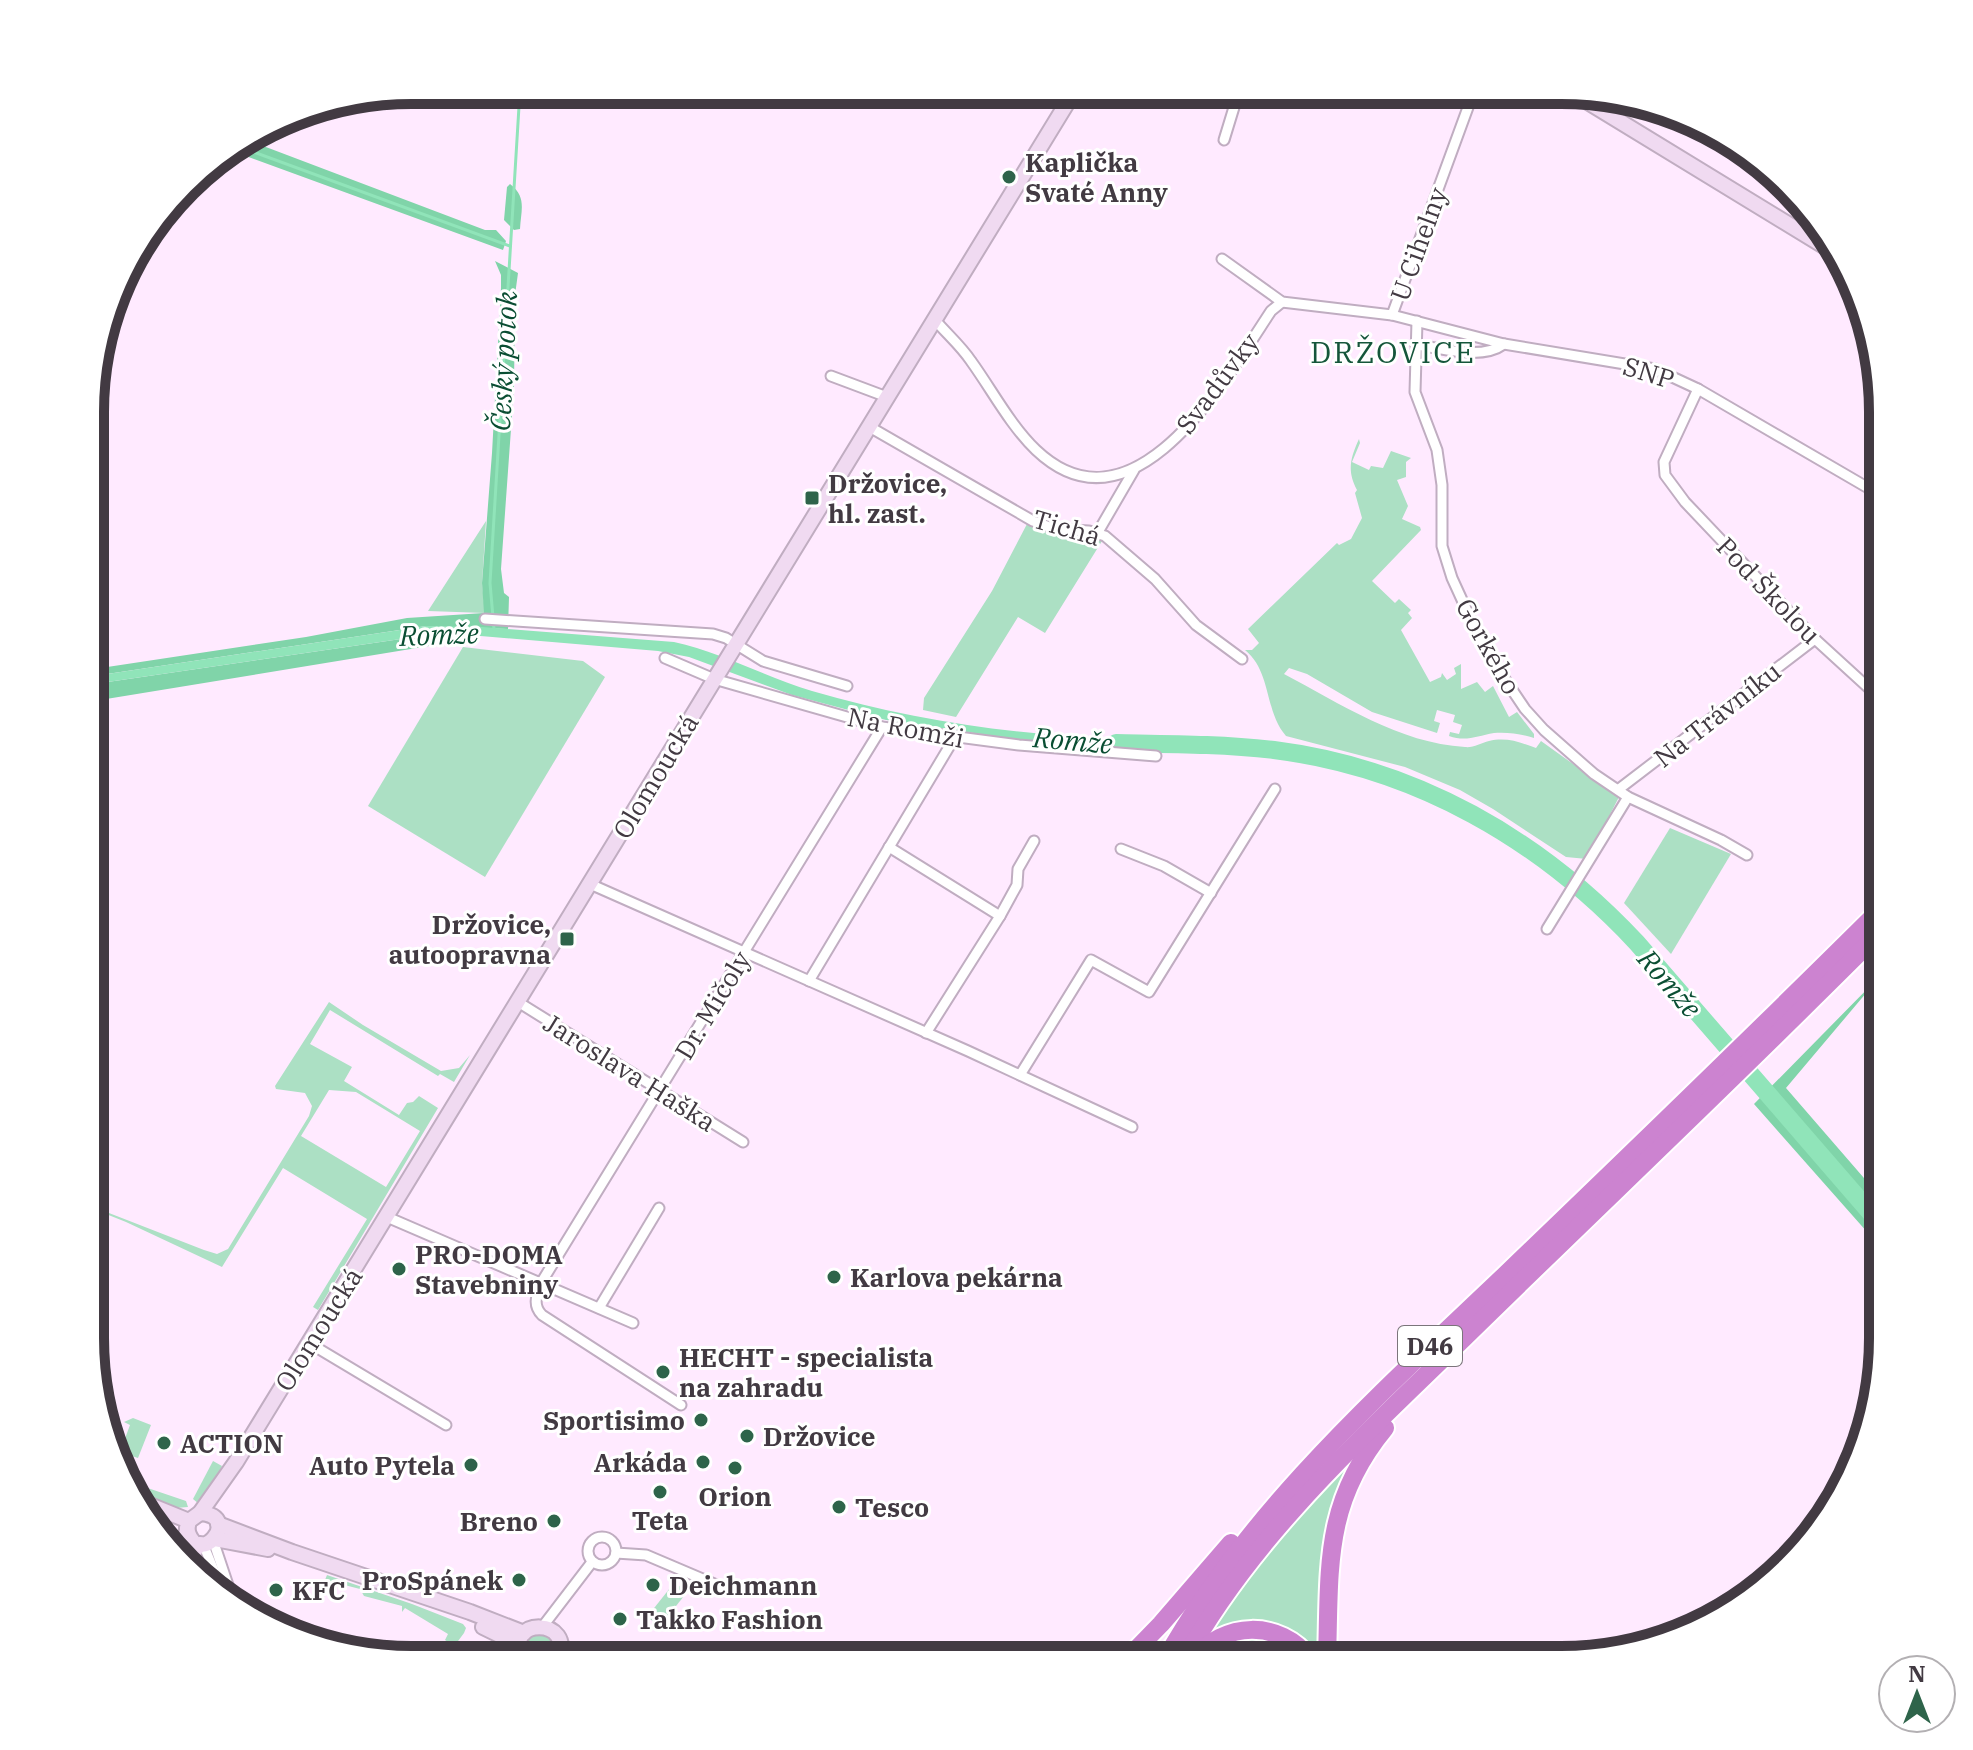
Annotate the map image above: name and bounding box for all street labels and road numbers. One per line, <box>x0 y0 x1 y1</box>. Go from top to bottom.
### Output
street label: U Cihelny <box>1382 182 1454 305</box>
street label: Svadůvky <box>1168 326 1266 440</box>
street label: SNP <box>1619 348 1679 396</box>
street label: Tichá <box>1029 501 1105 553</box>
street label: Pod Školou <box>1710 529 1828 651</box>
street label: Gorkého <box>1449 592 1529 700</box>
street label: Na Trávníku <box>1647 654 1787 774</box>
street label: Na Romži <box>845 699 967 755</box>
street label: Olomoucká <box>605 707 705 845</box>
street label: Dr. Mičoly <box>666 944 758 1065</box>
street label: Jaroslava Haška <box>537 1005 723 1139</box>
street label: Olomoucká <box>267 1261 369 1397</box>
road number: D46 <box>1398 1326 1462 1366</box>

